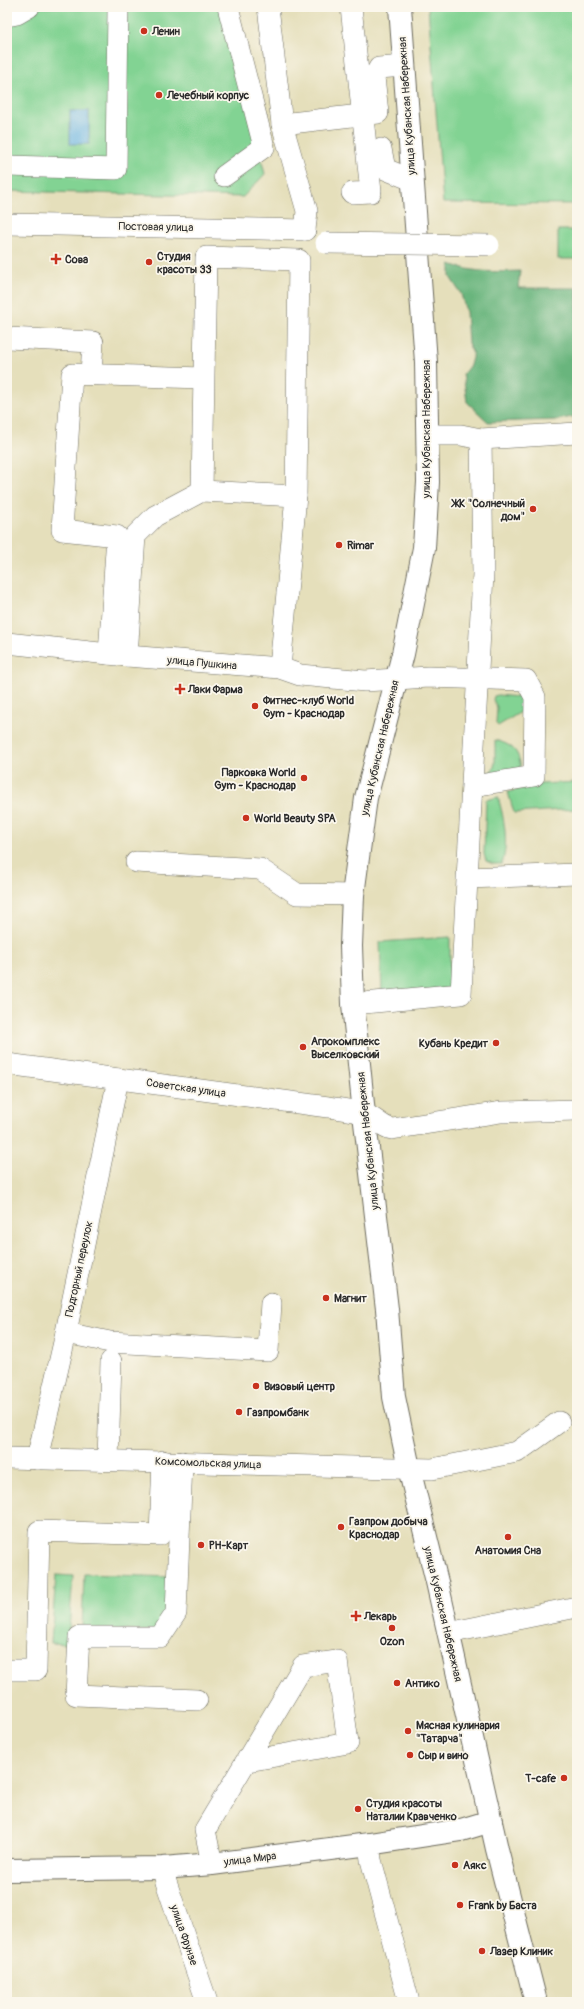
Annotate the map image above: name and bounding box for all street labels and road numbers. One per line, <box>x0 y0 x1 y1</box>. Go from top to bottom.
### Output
street label: улица Кубанская Набережная <box>396 36 418 177</box>
street label: Постовая улица <box>119 220 193 234</box>
street label: улица Кубанская Набережная <box>420 360 433 499</box>
street label: улица Пушкина <box>166 653 237 673</box>
street label: улица Кубанская Набережная <box>358 679 402 818</box>
street label: улица Кубанская Набережная <box>354 1071 382 1212</box>
street label: Советская улица <box>145 1076 227 1100</box>
street label: Подгорный переулок <box>62 1219 96 1318</box>
street label: Комсомольская улица <box>155 1455 261 1471</box>
street label: улица Кубанская Набережная <box>421 1544 465 1683</box>
street label: улица Мира <box>222 1849 277 1869</box>
street label: улица Фрунзе <box>167 1902 201 1968</box>

